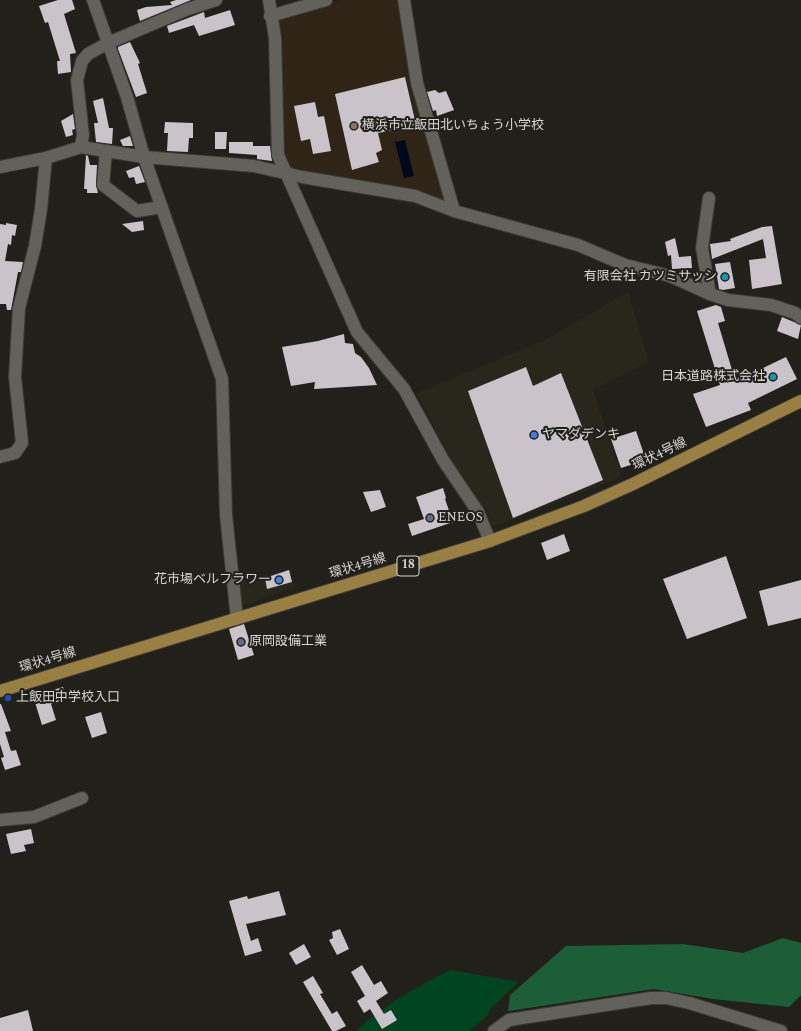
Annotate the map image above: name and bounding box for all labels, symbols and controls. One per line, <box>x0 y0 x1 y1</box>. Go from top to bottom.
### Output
place label: 横浜市立飯田北いちょう小学校 <box>362 118 544 134</box>
marker: 横浜市立飯田北いちょう小学校 <box>349 121 359 131</box>
place label: 有限会社 カツミサッシ <box>584 269 717 285</box>
marker: 有限会社 カツミサッシ <box>720 272 730 282</box>
place label: 日本道路株式会社 <box>661 369 765 385</box>
marker: 日本道路株式会社 <box>768 372 778 382</box>
place label: ヤマダデンキ <box>542 427 620 443</box>
marker: ヤマダデンキ <box>529 430 539 440</box>
street label: 環状4号線 <box>630 435 690 475</box>
place label: ENEOS <box>438 510 483 526</box>
marker: ENEOS <box>425 513 435 523</box>
street label: 環状4号線 <box>328 551 388 583</box>
road number: 18 <box>397 556 419 576</box>
place label: 花市場ベルフラワー <box>154 572 271 588</box>
marker: 花市場ベルフラワー <box>274 575 284 585</box>
place label: 原岡設備工業 <box>249 634 327 650</box>
marker: 原岡設備工業 <box>236 637 246 647</box>
street label: 環状4号線 <box>18 645 78 677</box>
place label: 上飯田中学校入口 <box>16 690 120 706</box>
marker: 上飯田中学校入口 <box>3 693 13 703</box>

